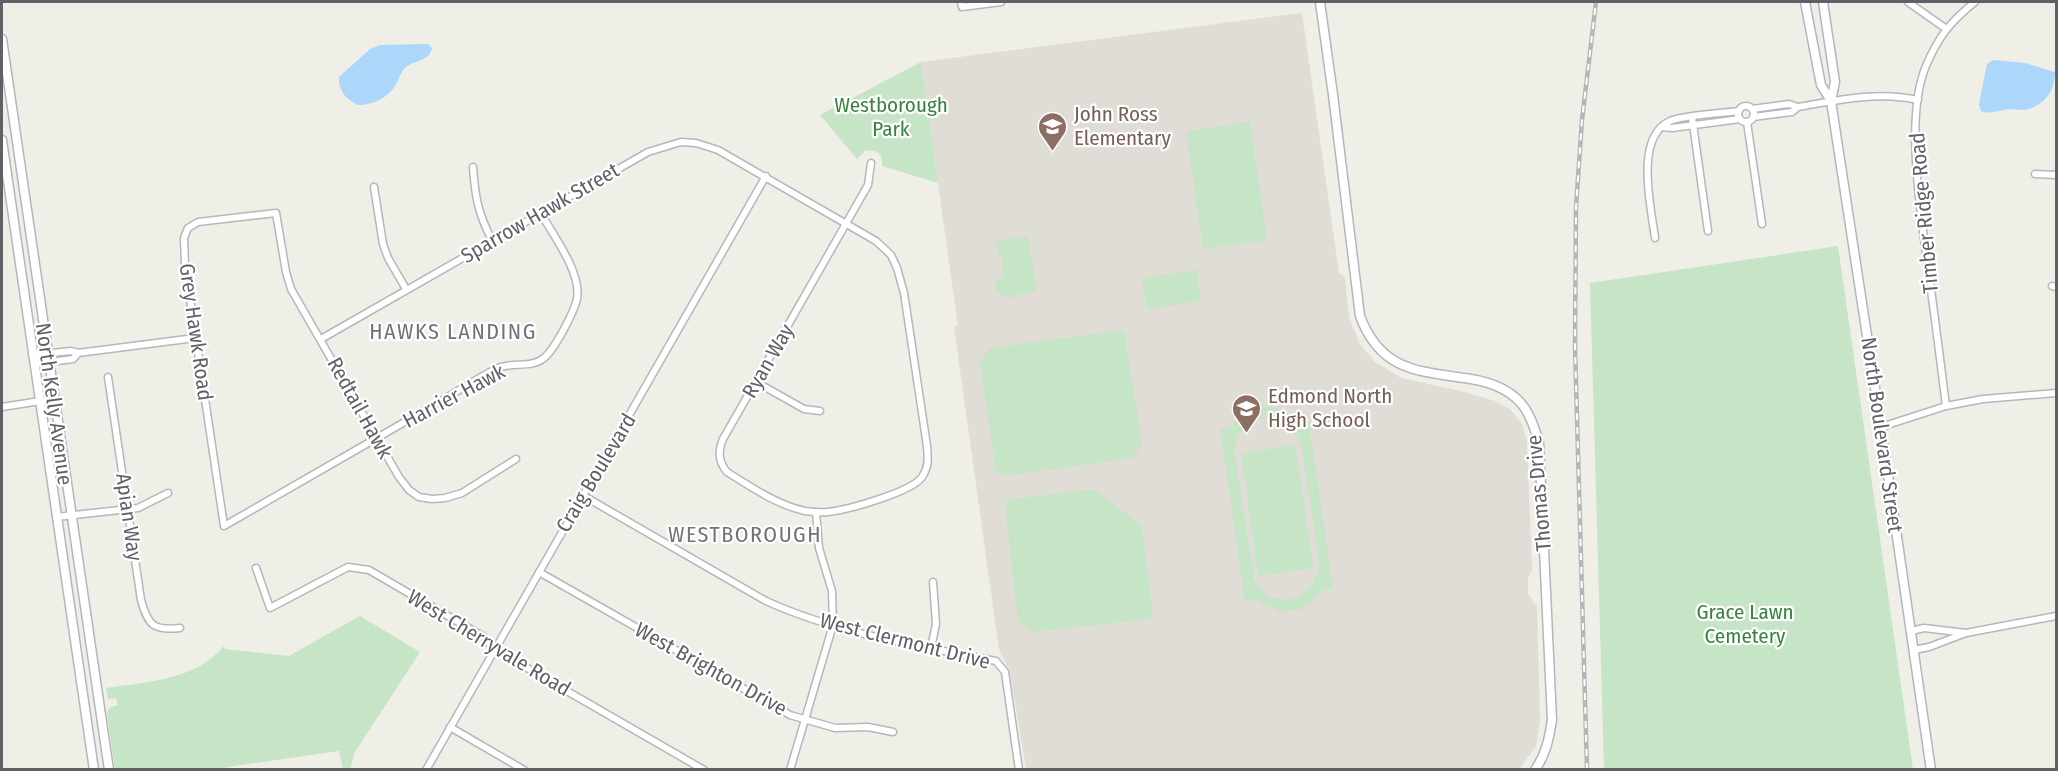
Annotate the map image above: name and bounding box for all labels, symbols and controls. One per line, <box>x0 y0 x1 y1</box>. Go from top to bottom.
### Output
park label: Westborough Park <box>834 92 948 142</box>
place label: John Ross Elementary <box>1074 101 1171 151</box>
school or university icon: John Ross Elementary <box>1037 110 1069 152</box>
street label: Timber Ridge Road <box>1904 132 1944 294</box>
street label: Sparrow Hawk Street <box>456 157 624 269</box>
street label: Grey Hawk Road <box>174 262 218 402</box>
district label: HAWKS LANDING <box>369 318 537 345</box>
street label: Ryan Way <box>736 319 800 403</box>
street label: North Kelly Avenue <box>30 321 78 487</box>
street label: North Boulevard Street <box>1855 336 1909 535</box>
street label: Redtail Hawk <box>321 353 399 463</box>
street label: Harrier Hawk <box>398 358 510 434</box>
place label: Edmond North High School <box>1268 383 1392 433</box>
school or university icon: Edmond North High School <box>1231 392 1263 434</box>
street label: Craig Boulevard <box>550 409 642 537</box>
street label: Thomas Drive <box>1521 434 1557 552</box>
street label: Apian Way <box>110 471 148 563</box>
district label: WESTBOROUGH <box>668 521 822 548</box>
street label: West Cherryvale Road <box>403 584 575 702</box>
park label: Grace Lawn Cemetery <box>1696 599 1794 649</box>
street label: West Clermont Drive <box>817 607 993 675</box>
street label: West Brighton Drive <box>630 616 792 722</box>

